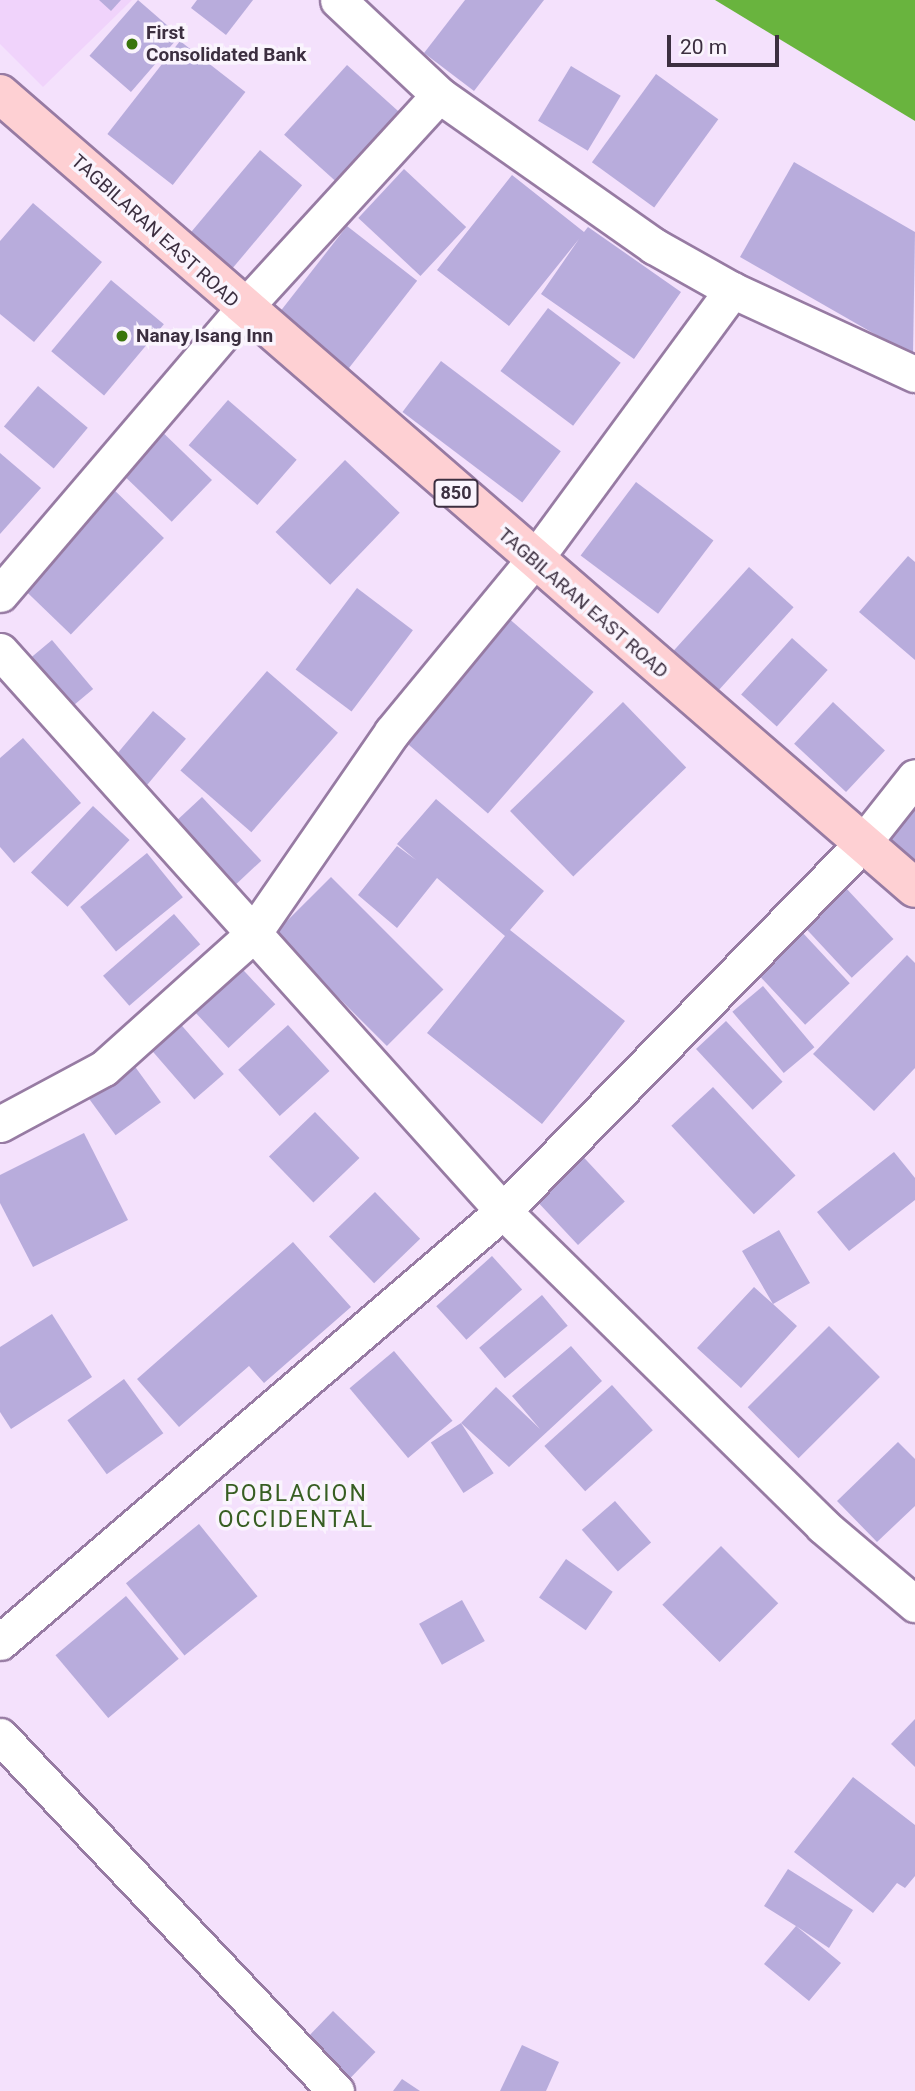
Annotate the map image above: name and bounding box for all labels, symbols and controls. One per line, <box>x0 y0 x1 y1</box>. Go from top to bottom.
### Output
scale bar <box>670 21 782 65</box>
place label: First Consolidated Bank <box>146 22 306 66</box>
text: 20 m <box>680 35 727 59</box>
marker: First Consolidated Bank <box>124 36 140 52</box>
street label: TAGBILARAN EAST ROAD <box>66 150 244 312</box>
place label: Nanay Isang Inn <box>136 325 273 347</box>
marker: Nanay Isang Inn <box>114 328 130 344</box>
road number: 850 <box>433 478 479 508</box>
street label: TAGBILARAN EAST ROAD <box>493 523 673 683</box>
district label: POBLACION OCCIDENTAL <box>219 1480 373 1534</box>

